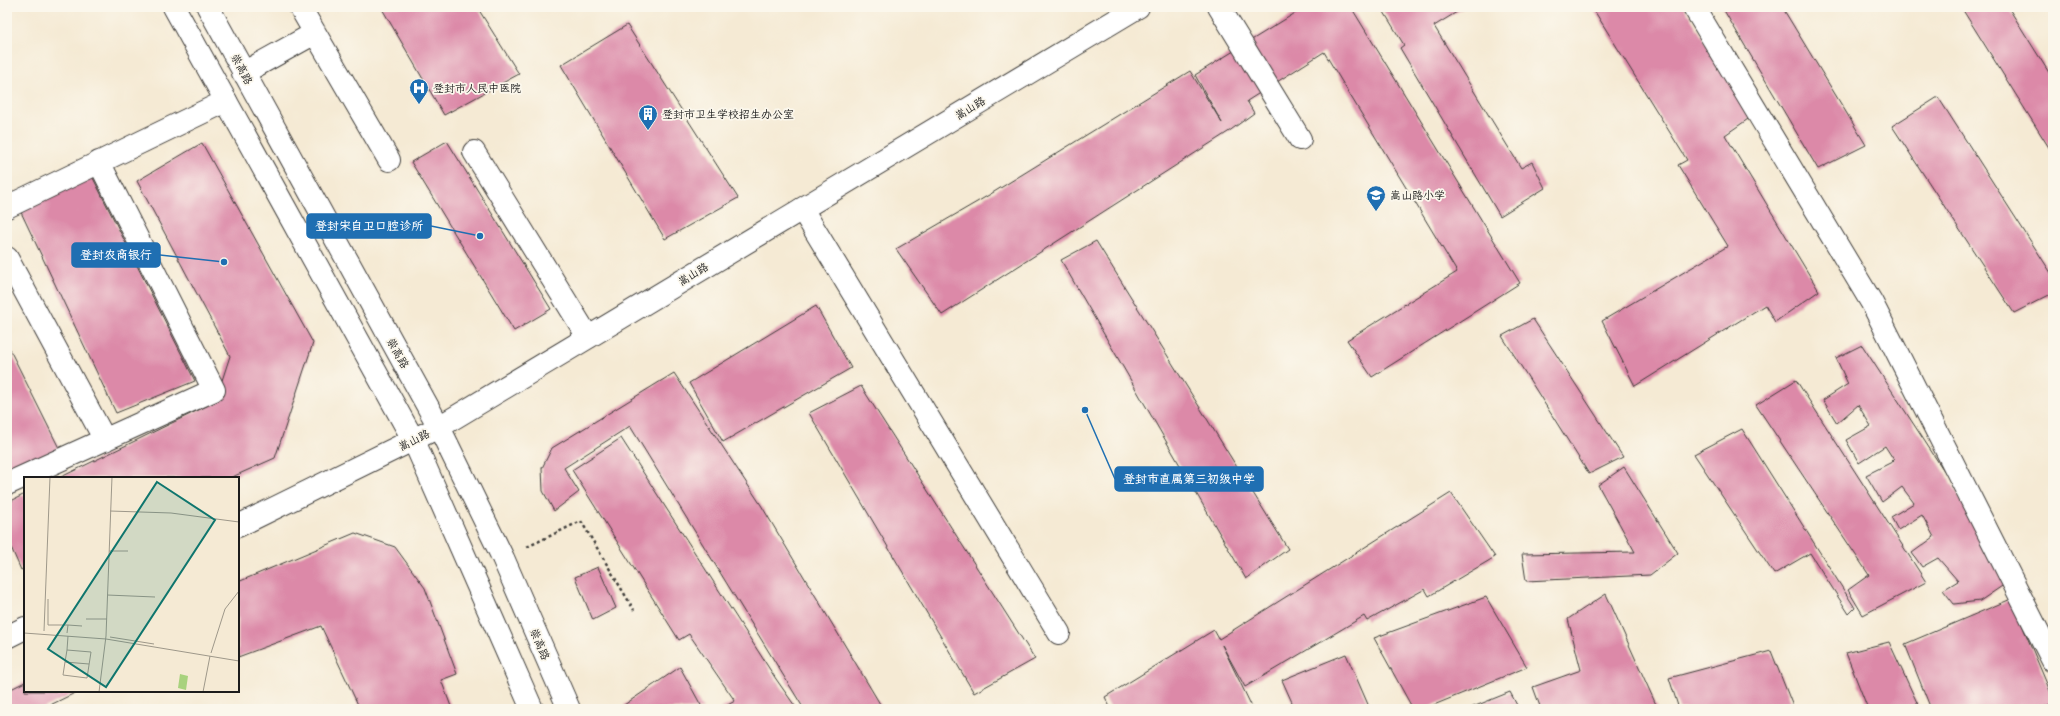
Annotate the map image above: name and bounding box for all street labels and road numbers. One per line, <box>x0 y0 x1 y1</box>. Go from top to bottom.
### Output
street label: 崇高路 <box>228 52 255 87</box>
street label: 嵩山路 <box>953 94 988 122</box>
street label: 嵩山路 <box>676 260 711 288</box>
street label: 崇高路 <box>384 336 411 371</box>
street label: 嵩山路 <box>397 427 432 454</box>
street label: 崇高路 <box>527 626 552 662</box>

